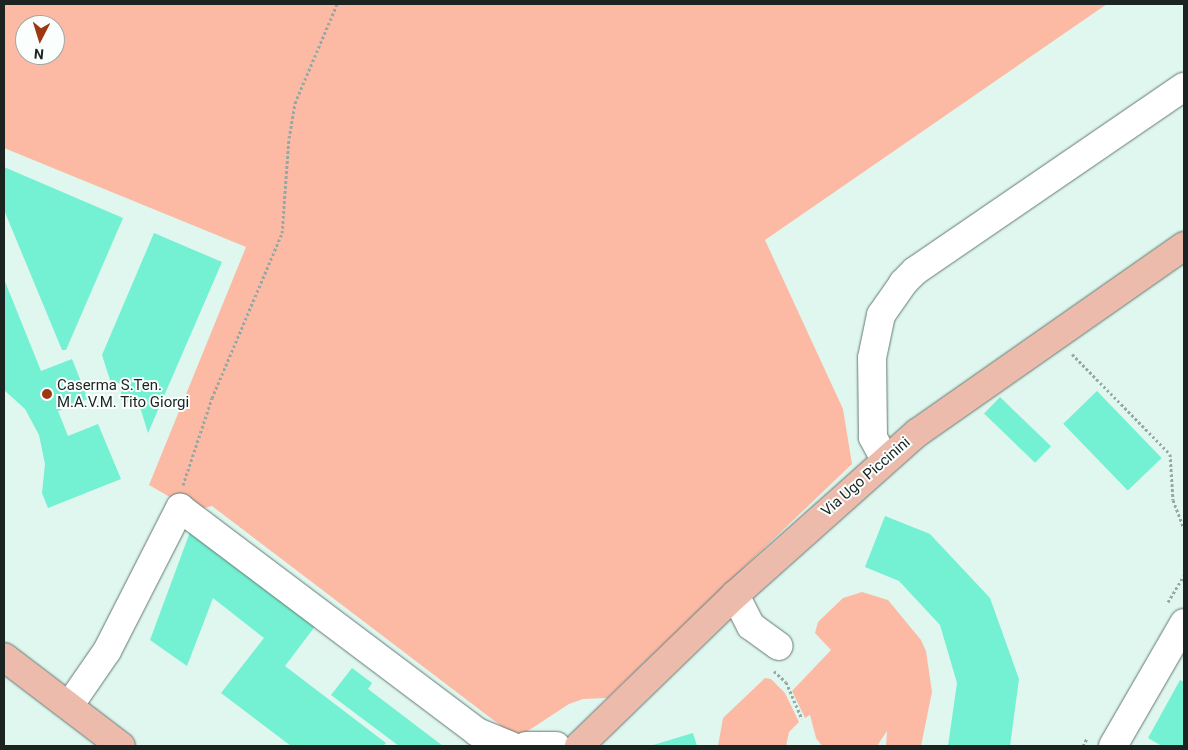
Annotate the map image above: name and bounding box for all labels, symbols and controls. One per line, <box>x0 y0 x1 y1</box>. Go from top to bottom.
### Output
north arrow <box>15 15 65 65</box>
text: N <box>33 46 44 62</box>
place label: Caserma S.Ten. M.A.V.M. Tito Giorgi <box>57 376 189 411</box>
marker: Caserma S.Ten. M.A.V.M. Tito Giorgi <box>41 388 53 400</box>
street label: Via Ugo Piccinini <box>818 434 914 520</box>

